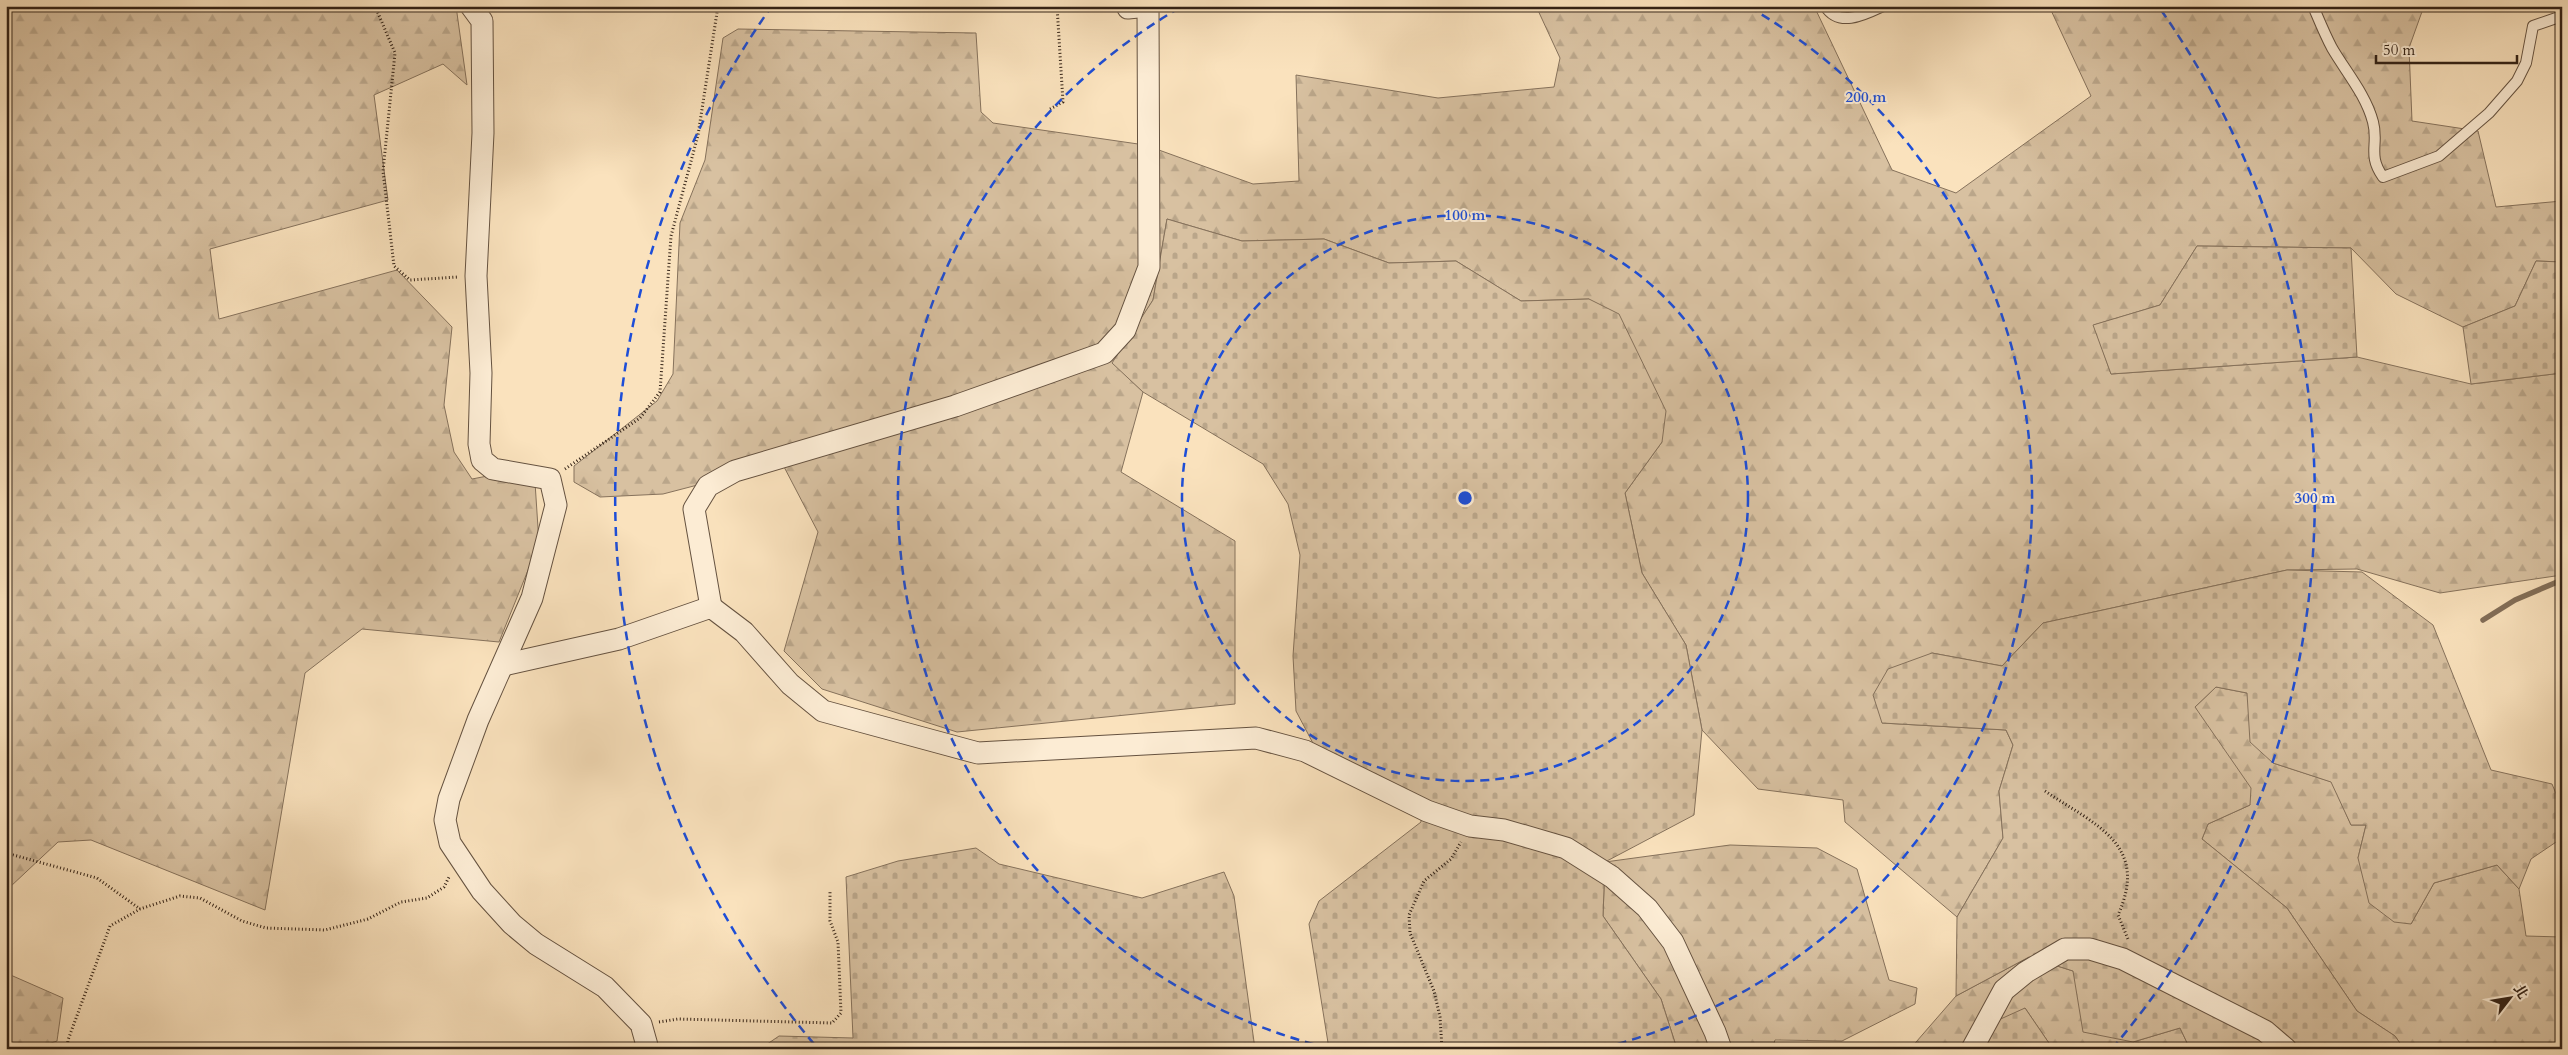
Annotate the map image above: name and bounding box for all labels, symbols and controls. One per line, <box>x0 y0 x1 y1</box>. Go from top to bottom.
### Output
scale bar <box>2376 32 2517 64</box>
text: 50 m <box>2383 40 2415 60</box>
text: 200 m <box>1846 87 1887 107</box>
text: 100 m <box>1445 205 1486 225</box>
text: 300 m <box>2295 488 2336 508</box>
centre of rings <box>1456 489 1474 507</box>
north arrow <box>2486 972 2536 1022</box>
text: 北 <box>2509 981 2532 1002</box>

